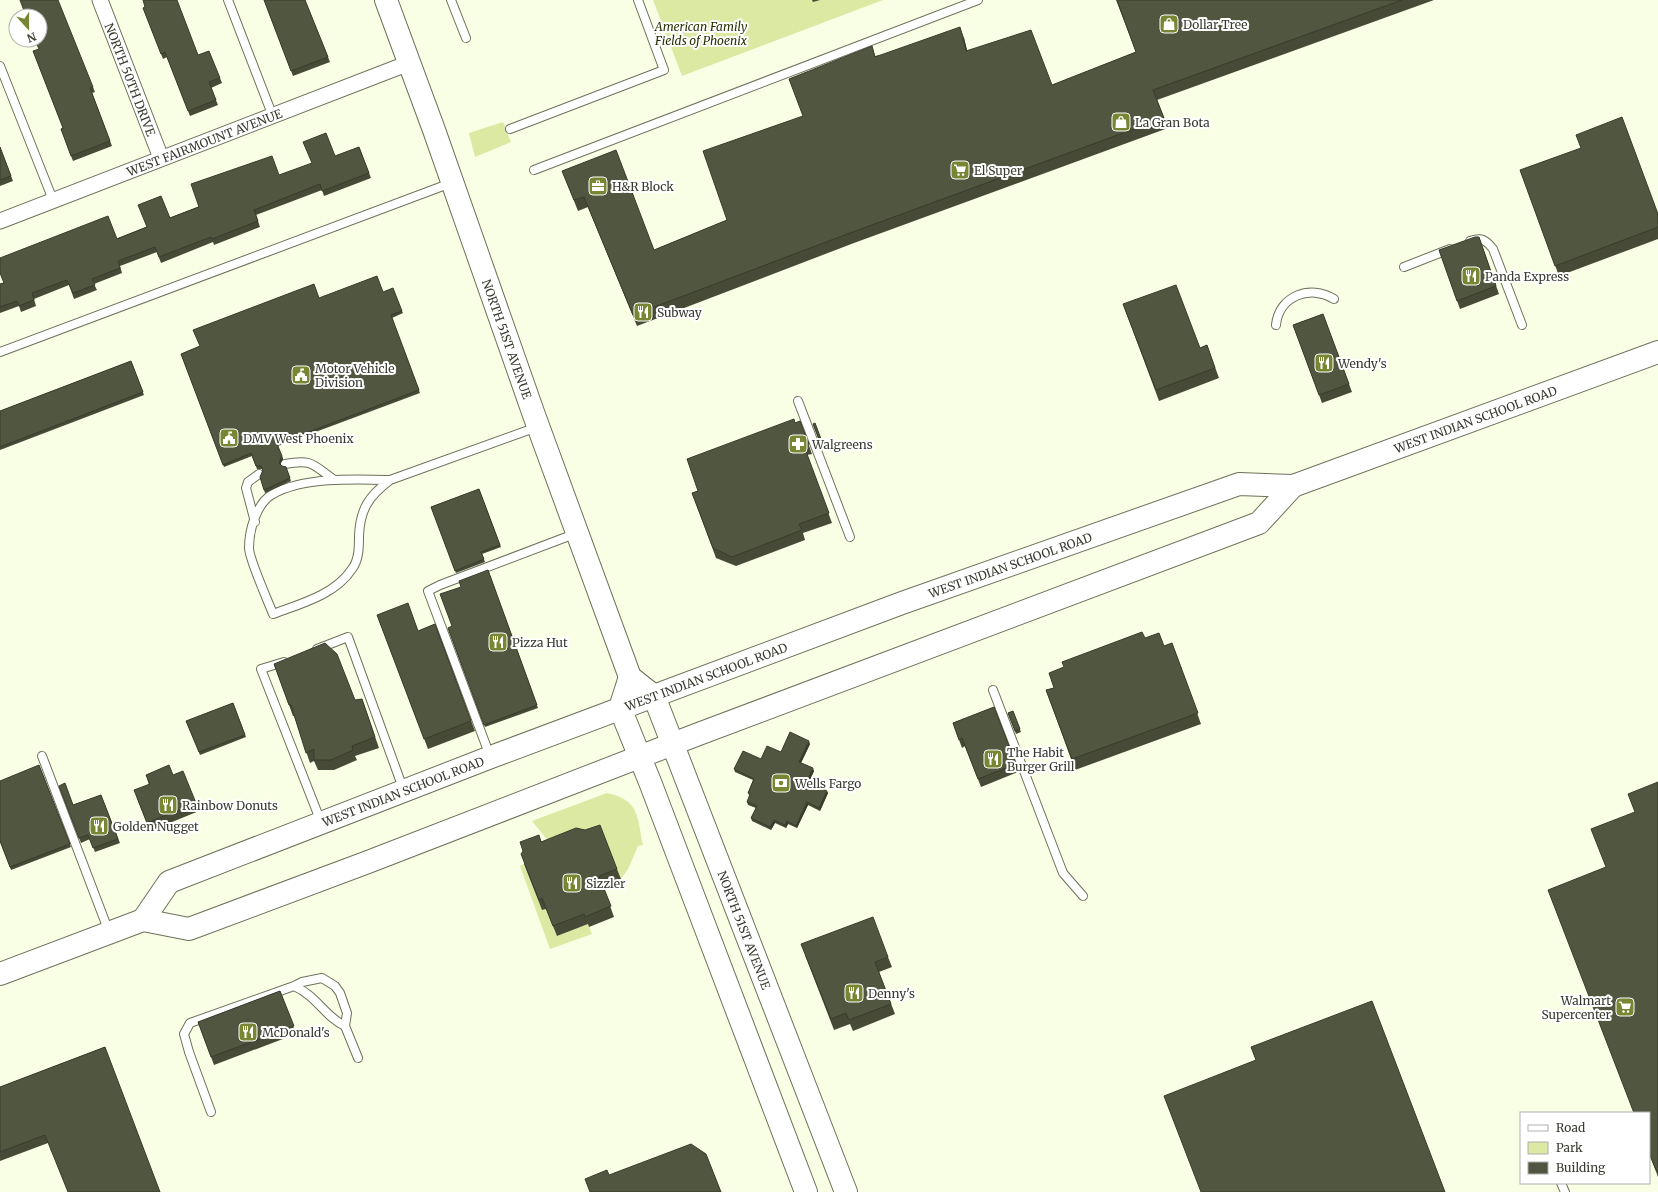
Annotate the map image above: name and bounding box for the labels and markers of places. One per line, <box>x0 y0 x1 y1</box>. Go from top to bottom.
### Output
shop icon: Dollar Tree <box>1158 13 1180 35</box>
place label: Dollar Tree <box>1183 17 1247 32</box>
shop icon: La Gran Bota <box>1110 111 1132 133</box>
place label: La Gran Bota <box>1135 115 1210 130</box>
supermarket icon: El Super <box>949 159 971 181</box>
place label: El Super <box>974 163 1023 178</box>
office icon: H&R Block <box>587 175 609 197</box>
place label: H&R Block <box>612 179 674 194</box>
restaurant icon: Panda Express <box>1460 265 1482 287</box>
place label: Panda Express <box>1485 269 1569 284</box>
restaurant icon: Subway <box>632 301 654 323</box>
place label: Subway <box>657 305 702 320</box>
restaurant icon: Wendy's <box>1313 352 1335 374</box>
place label: Wendy's <box>1337 356 1387 371</box>
place label: Motor Vehicle Division <box>315 361 395 390</box>
public building icon: Motor Vehicle Division <box>290 364 312 386</box>
public building icon: DMV West Phoenix <box>218 427 240 449</box>
place label: DMV West Phoenix <box>243 431 355 446</box>
pharmacy icon: Walgreens <box>787 433 809 455</box>
place label: Walgreens <box>811 437 873 452</box>
restaurant icon: Pizza Hut <box>487 631 509 653</box>
place label: Pizza Hut <box>512 635 568 650</box>
place label: The Habit Burger Grill <box>1007 745 1075 774</box>
restaurant icon: The Habit Burger Grill <box>982 748 1004 770</box>
bank icon: Wells Fargo <box>770 772 792 794</box>
place label: Wells Fargo <box>794 776 861 791</box>
restaurant icon: Rainbow Donuts <box>157 794 179 816</box>
place label: Rainbow Donuts <box>182 798 278 813</box>
restaurant icon: Golden Nugget <box>88 815 110 837</box>
place label: Golden Nugget <box>113 819 199 834</box>
restaurant icon: Sizzler <box>561 872 583 894</box>
place label: Sizzler <box>586 876 626 891</box>
restaurant icon: Denny's <box>843 982 865 1004</box>
place label: Denny's <box>868 986 915 1001</box>
place label: Walmart Supercenter <box>1542 993 1612 1022</box>
supermarket icon: Walmart Supercenter <box>1614 996 1636 1018</box>
restaurant icon: McDonald's <box>237 1021 259 1043</box>
place label: McDonald's <box>262 1025 330 1040</box>

